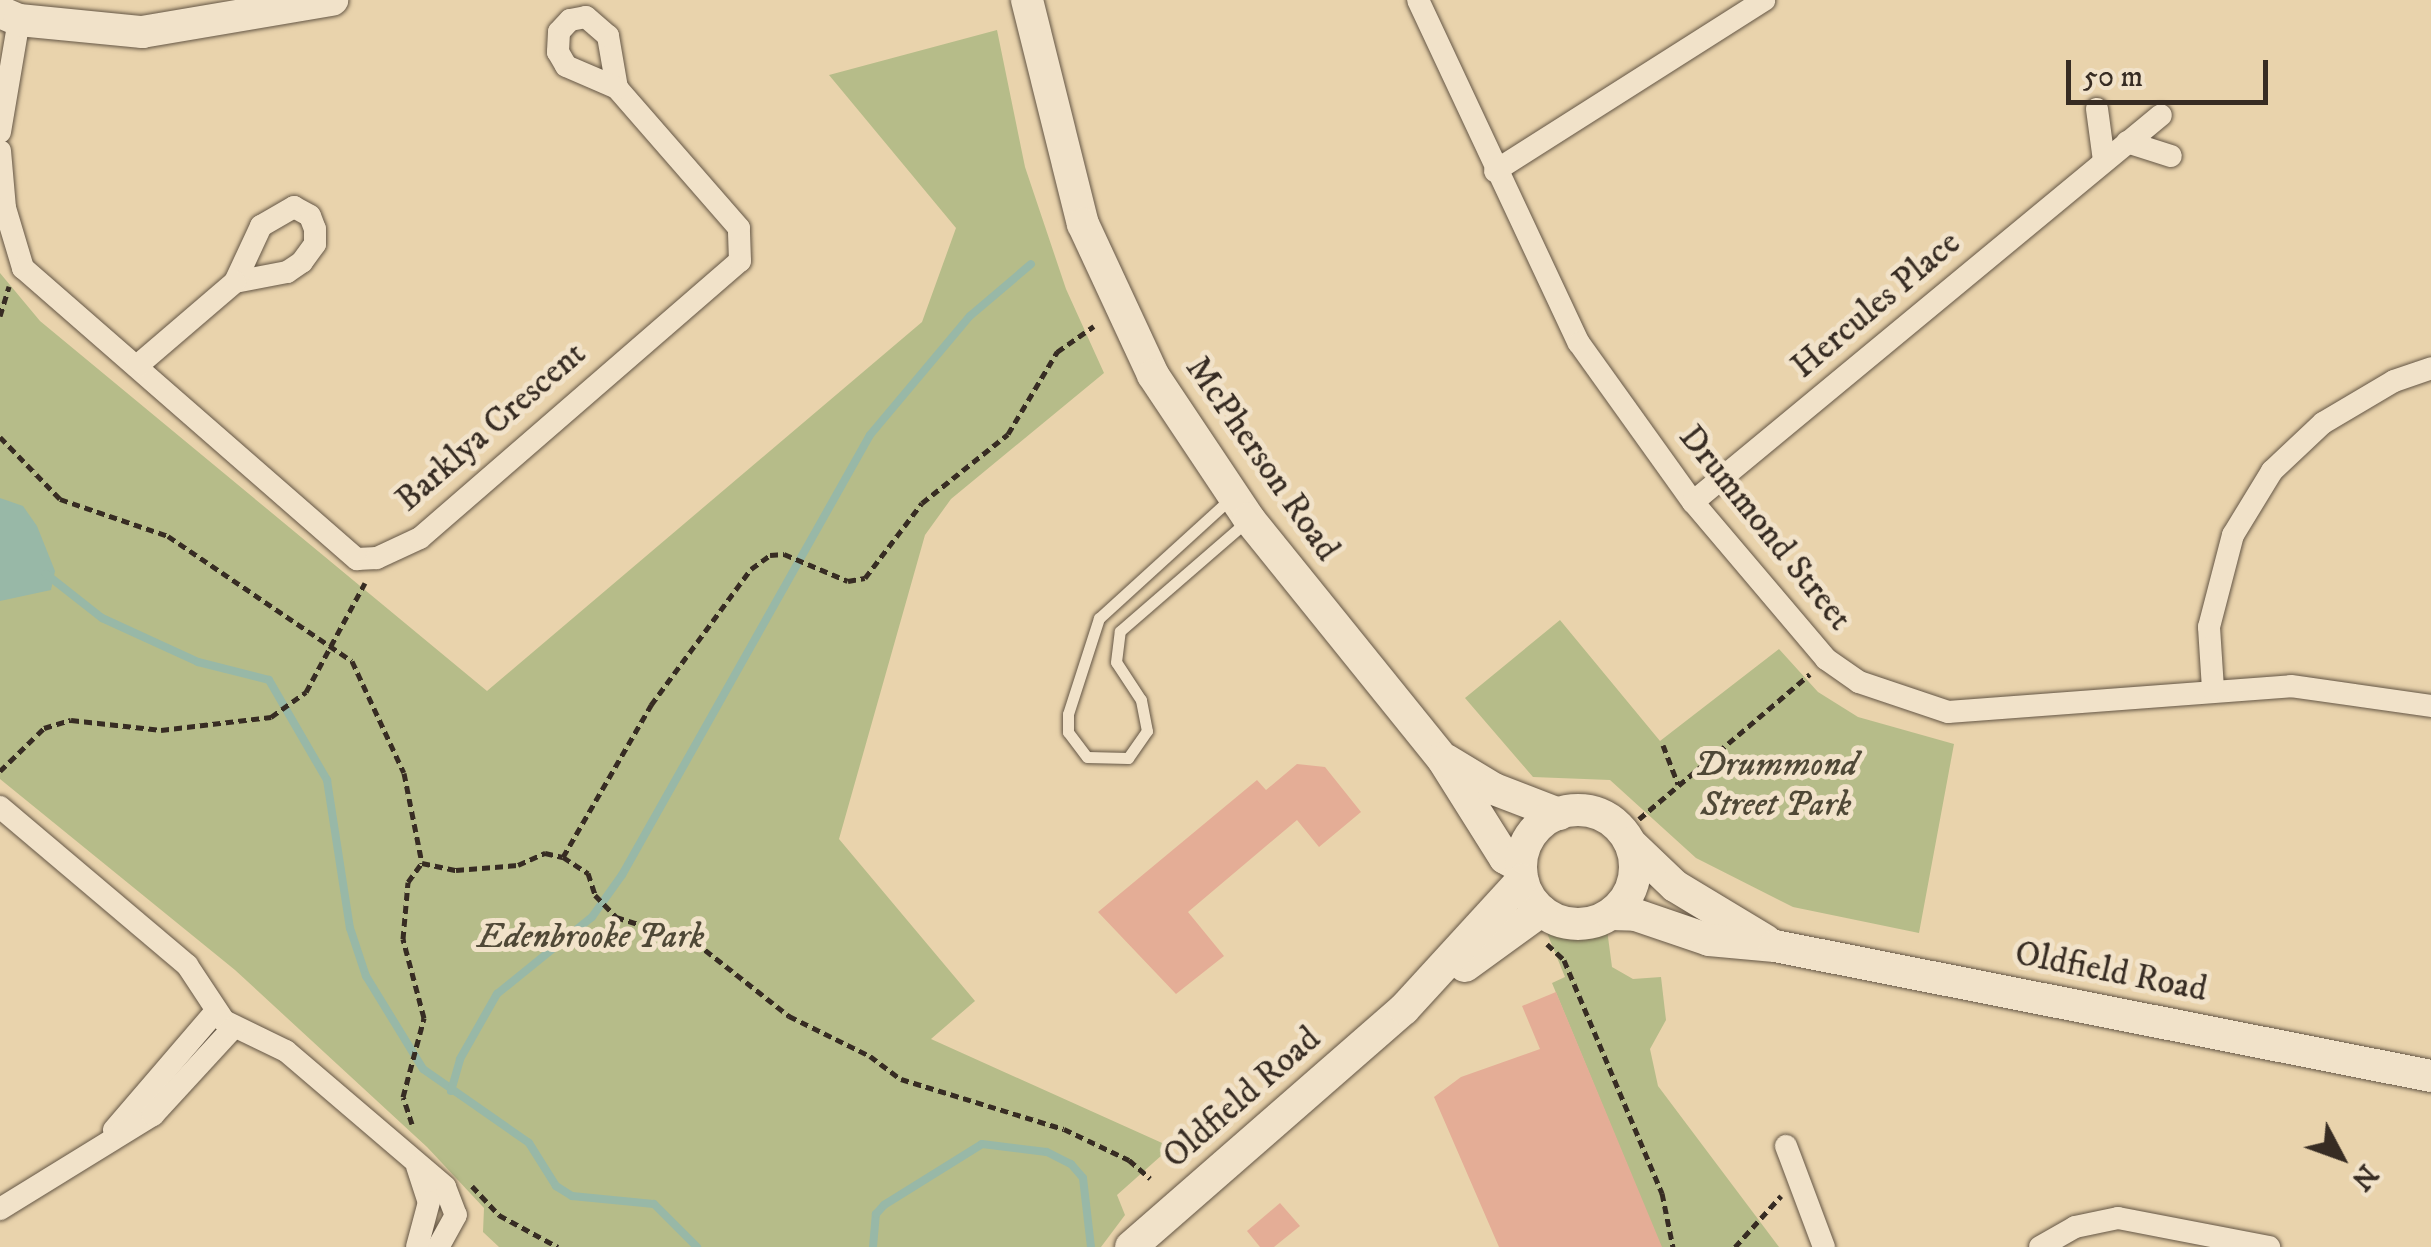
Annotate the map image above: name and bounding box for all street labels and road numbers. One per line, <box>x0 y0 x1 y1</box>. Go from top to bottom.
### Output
street label: Hercules Place <box>1783 222 1969 388</box>
street label: Barklya Crescent <box>388 333 594 521</box>
street label: McPherson Road <box>1176 349 1348 569</box>
street label: Drummond Street <box>1670 417 1860 639</box>
street label: Oldfield Road <box>2011 933 2211 1011</box>
street label: Oldfield Road <box>1155 1018 1329 1178</box>

